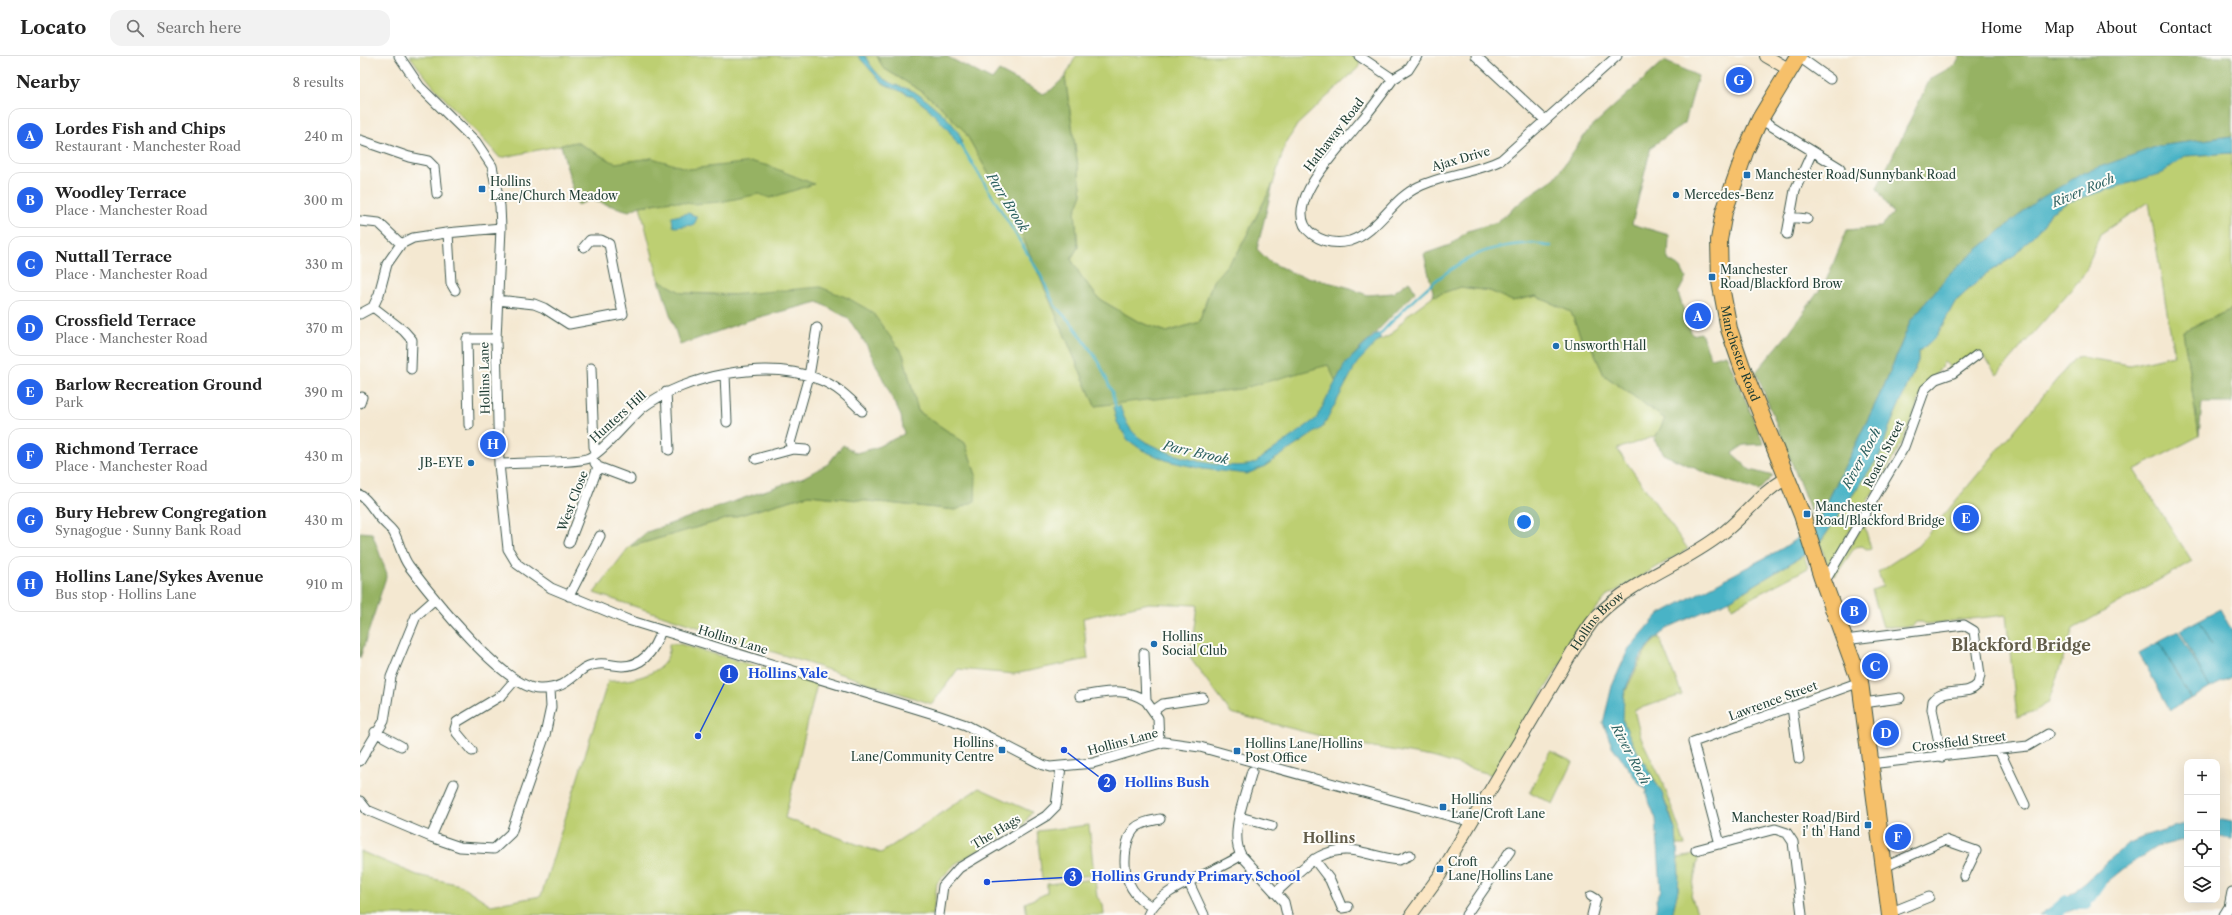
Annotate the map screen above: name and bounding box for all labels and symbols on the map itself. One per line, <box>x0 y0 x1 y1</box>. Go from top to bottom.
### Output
pin: G <box>1726 65 1752 95</box>
street label: Hathaway Road <box>1300 94 1367 174</box>
street label: Ajax Drive <box>1429 143 1492 174</box>
place label: Manchester Road/Sunnybank Road <box>1755 167 1957 182</box>
water label: Parr Brook <box>983 169 1033 235</box>
marker: Manchester Road/Sunnybank Road <box>1742 170 1752 180</box>
water label: River Roch <box>2048 170 2117 211</box>
place label: Hollins Lane/Church Meadow <box>490 174 619 203</box>
marker: Hollins Lane/Church Meadow <box>477 184 487 194</box>
place label: Mercedes-Benz <box>1684 187 1774 202</box>
marker: Mercedes-Benz <box>1671 190 1681 200</box>
place label: Manchester Road/Blackford Brow <box>1720 262 1844 291</box>
marker: Manchester Road/Blackford Brow <box>1707 272 1717 282</box>
pin: A <box>1685 301 1711 331</box>
street label: Manchester Road <box>1718 304 1763 404</box>
place label: Unsworth Hall <box>1564 338 1647 353</box>
street label: Hollins Lane <box>476 341 493 414</box>
marker: Unsworth Hall <box>1551 341 1561 351</box>
street label: Hunters Hill <box>586 387 649 446</box>
street label: Roach Street <box>1860 417 1907 490</box>
water label: River Roch <box>1838 425 1884 492</box>
pin: H <box>480 429 506 459</box>
water label: Parr Brook <box>1161 436 1230 467</box>
place label: JB-EYE <box>418 455 463 470</box>
marker: JB-EYE <box>466 458 476 468</box>
street label: West Close <box>554 468 591 534</box>
place label: Manchester Road/Blackford Bridge <box>1815 499 1945 528</box>
pin: E <box>1953 503 1979 533</box>
marker: Manchester Road/Blackford Bridge <box>1802 509 1812 519</box>
your location <box>1514 512 1534 532</box>
street label: Hollins Brow <box>1567 587 1628 653</box>
pin: B <box>1841 596 1867 626</box>
street label: Hollins Lane <box>696 622 770 657</box>
place label: Hollins Social Club <box>1162 629 1227 658</box>
district label: Blackford Bridge <box>1951 635 2091 655</box>
marker: Hollins Social Club <box>1149 639 1159 649</box>
pin: C <box>1862 651 1888 681</box>
callout: Hollins Vale <box>719 661 836 686</box>
text: Hollins Vale <box>748 665 828 681</box>
text: 1 <box>726 666 732 681</box>
street label: Lawrence Street <box>1726 677 1820 724</box>
pin: D <box>1873 718 1899 748</box>
water label: River Roch <box>1608 720 1654 787</box>
street label: Hollins Lane <box>1086 725 1160 758</box>
street label: Crossfield Street <box>1911 728 2007 755</box>
place label: Hollins Lane/Community Centre <box>851 735 994 764</box>
place label: Hollins Lane/Hollins Post Office <box>1245 736 1363 765</box>
marker: Hollins Lane/Community Centre <box>997 745 1007 755</box>
marker: Hollins Lane/Hollins Post Office <box>1232 746 1242 756</box>
callout: Hollins Bush <box>1097 770 1218 795</box>
text: Hollins Bush <box>1124 774 1210 790</box>
text: 2 <box>1103 775 1111 790</box>
place label: Hollins Lane/Croft Lane <box>1451 792 1545 821</box>
marker: Hollins Lane/Croft Lane <box>1438 802 1448 812</box>
place label: Manchester Road/Bird i' th' Hand <box>1731 810 1861 839</box>
street label: The Hags <box>969 811 1023 852</box>
marker: Manchester Road/Bird i' th' Hand <box>1863 820 1873 830</box>
pin: F <box>1885 822 1911 852</box>
district label: Hollins <box>1303 829 1355 847</box>
place label: Croft Lane/Hollins Lane <box>1448 854 1554 883</box>
callout: Hollins Grundy Primary School <box>1063 864 1309 889</box>
marker: Croft Lane/Hollins Lane <box>1435 864 1445 874</box>
text: Hollins Grundy Primary School <box>1091 868 1301 884</box>
text: 3 <box>1070 869 1077 884</box>

